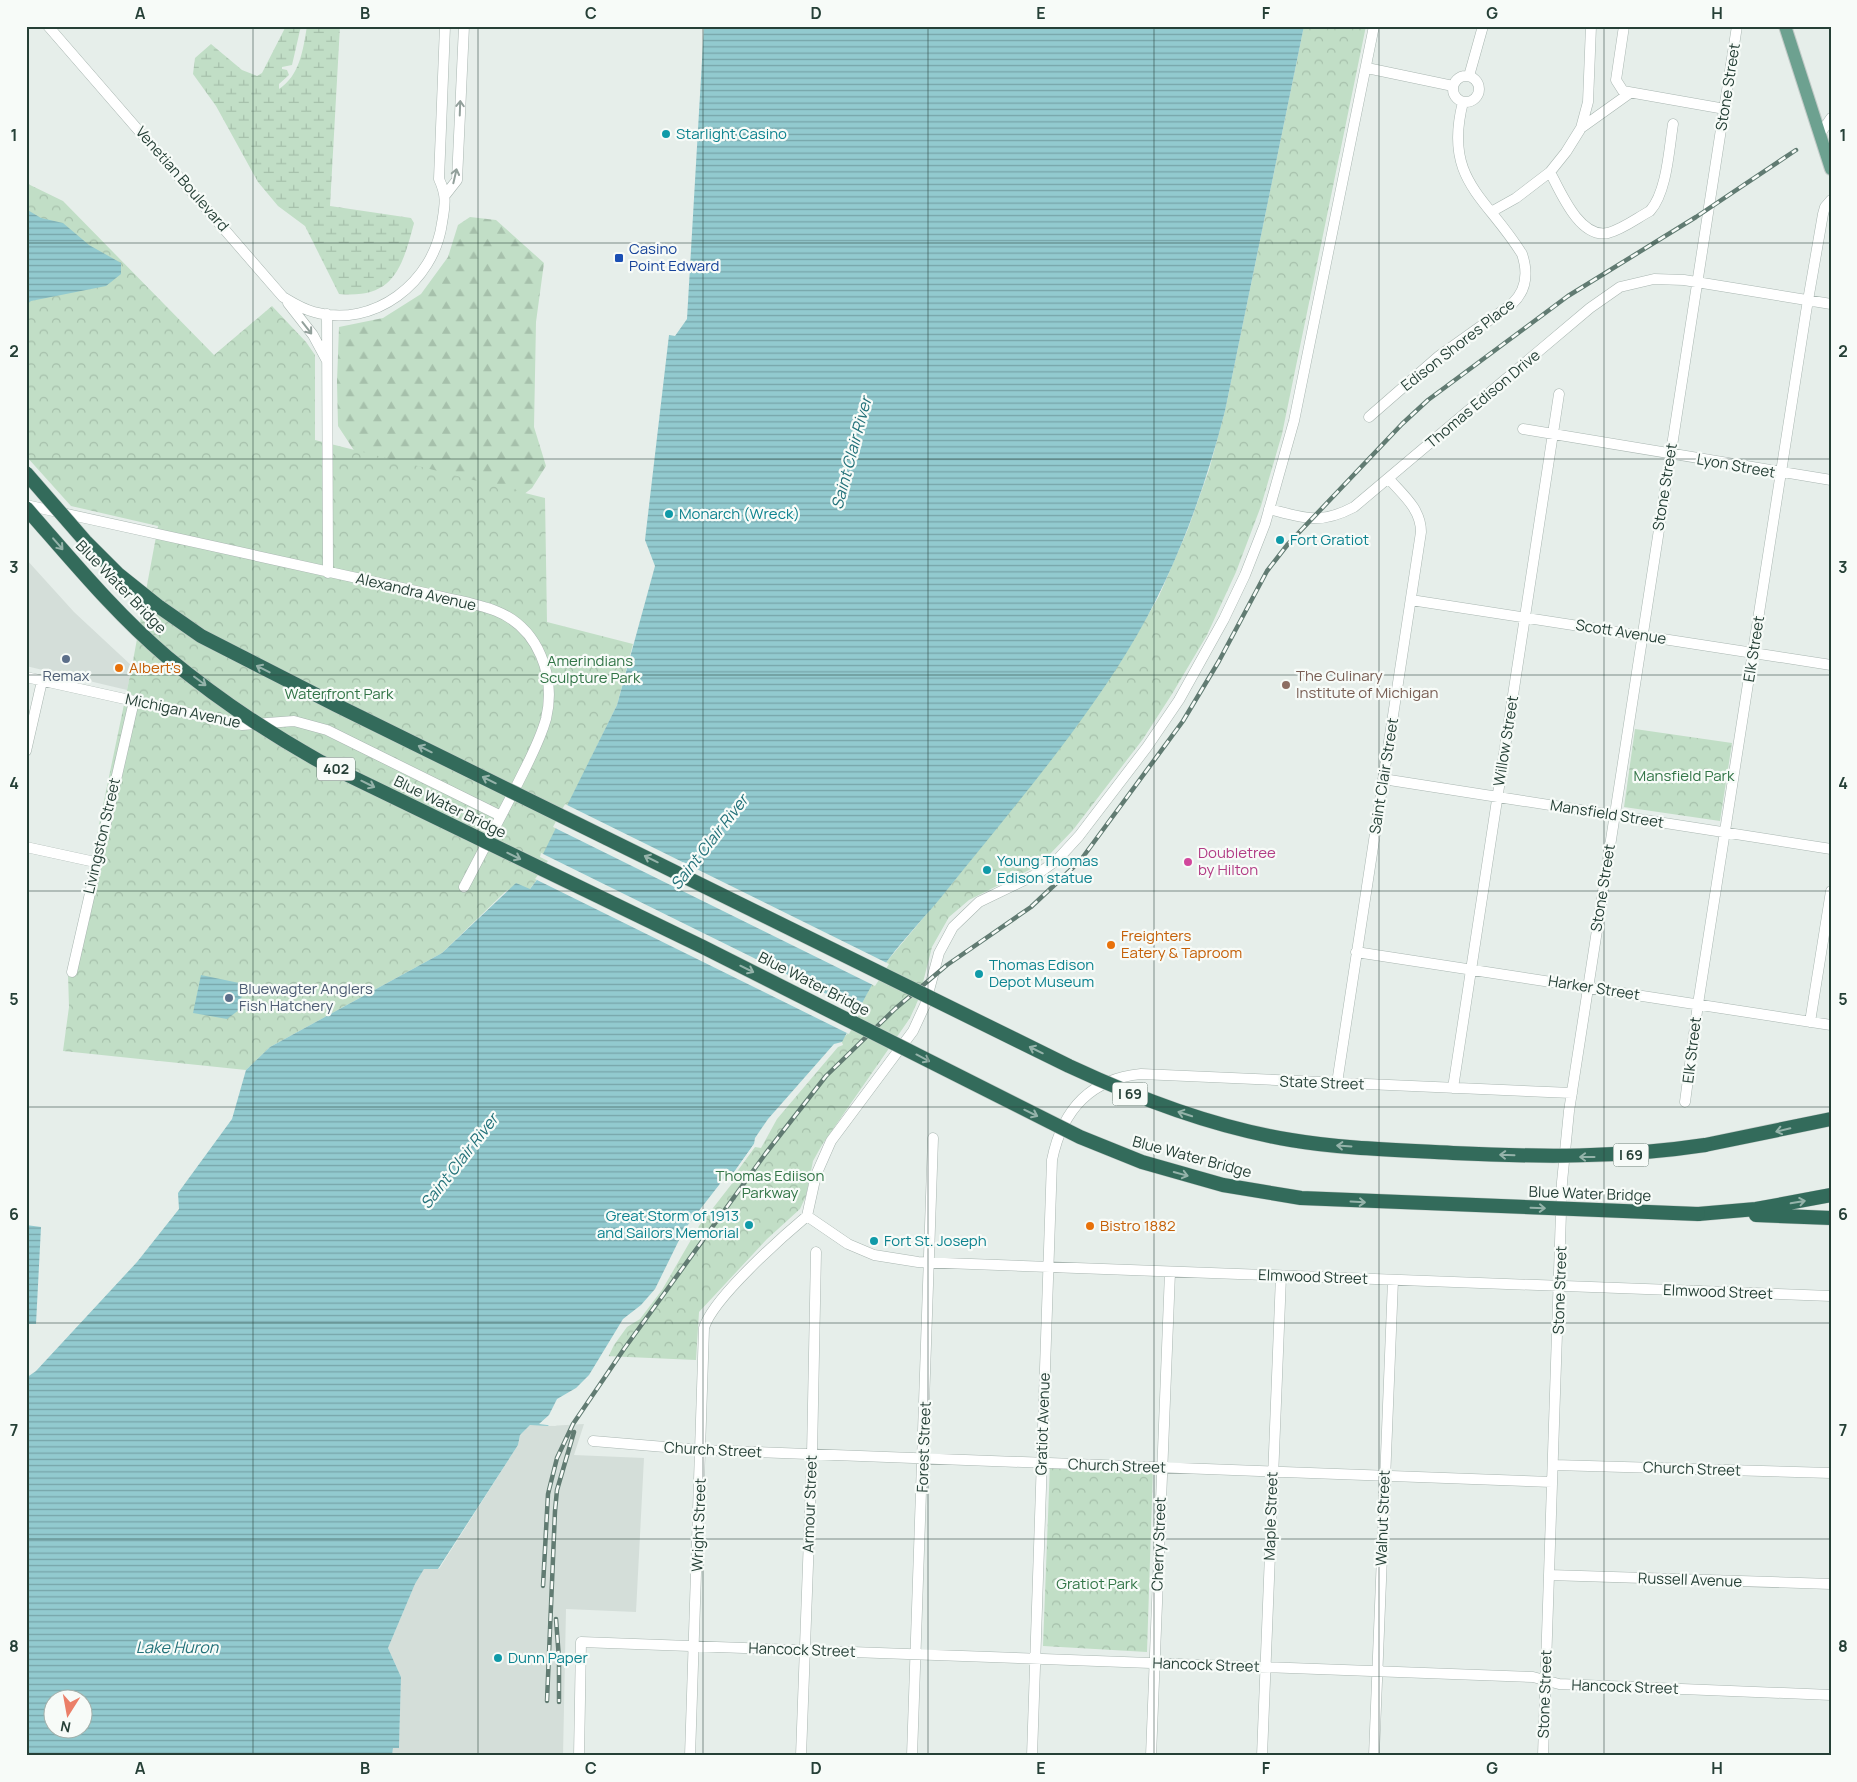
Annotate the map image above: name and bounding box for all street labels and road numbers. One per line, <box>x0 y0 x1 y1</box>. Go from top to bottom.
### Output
street label: Stone Street <box>1710 42 1745 132</box>
street label: Venetian Boulevard <box>131 122 234 236</box>
street label: Edison Shores Place <box>1396 293 1519 396</box>
street label: Thomas Edison Drive <box>1421 344 1545 453</box>
street label: Stone Street <box>1647 442 1682 532</box>
street label: Lyon Street <box>1695 448 1777 483</box>
street label: Blue Water Bridge <box>71 535 172 638</box>
street label: Alexandra Avenue <box>354 567 479 616</box>
street label: Scott Avenue <box>1574 614 1668 649</box>
street label: Elk Street <box>1738 614 1769 683</box>
street label: Michigan Avenue <box>124 688 243 733</box>
street label: Willow Street <box>1488 694 1523 788</box>
street label: Saint Clair Street <box>1364 716 1403 836</box>
road number: 402 <box>317 758 355 781</box>
street label: Blue Water Bridge <box>391 770 510 843</box>
street label: Livingston Street <box>78 776 125 896</box>
street label: Mansfield Street <box>1549 794 1666 833</box>
street label: Stone Street <box>1585 843 1620 933</box>
street label: Blue Water Bridge <box>755 946 874 1021</box>
street label: Harker Street <box>1547 970 1641 1005</box>
street label: Elk Street <box>1677 1016 1706 1084</box>
street label: State Street <box>1279 1071 1365 1094</box>
road number: I 69 <box>1112 1082 1148 1106</box>
street label: Blue Water Bridge <box>1130 1131 1254 1183</box>
road number: I 69 <box>1614 1144 1648 1166</box>
street label: Blue Water Bridge <box>1528 1181 1652 1206</box>
street label: Stone Street <box>1547 1245 1572 1335</box>
street label: Elmwood Street <box>1258 1264 1368 1289</box>
street label: Elmwood Street <box>1663 1279 1773 1304</box>
street label: Gratiot Avenue <box>1030 1372 1055 1476</box>
street label: Forest Street <box>911 1401 936 1493</box>
street label: Church Street <box>664 1436 763 1463</box>
street label: Church Street <box>1068 1453 1166 1478</box>
street label: Armour Street <box>797 1455 822 1553</box>
street label: Church Street <box>1643 1456 1741 1481</box>
street label: Walnut Street <box>1370 1470 1395 1566</box>
street label: Maple Street <box>1258 1471 1283 1561</box>
street label: Wright Street <box>686 1478 711 1572</box>
street label: Cherry Street <box>1146 1497 1171 1591</box>
street label: Russell Avenue <box>1638 1567 1743 1592</box>
street label: Hancock Street <box>748 1637 856 1662</box>
street label: Stone Street <box>1532 1649 1557 1739</box>
street label: Hancock Street <box>1152 1652 1260 1677</box>
street label: Hancock Street <box>1571 1674 1679 1699</box>

